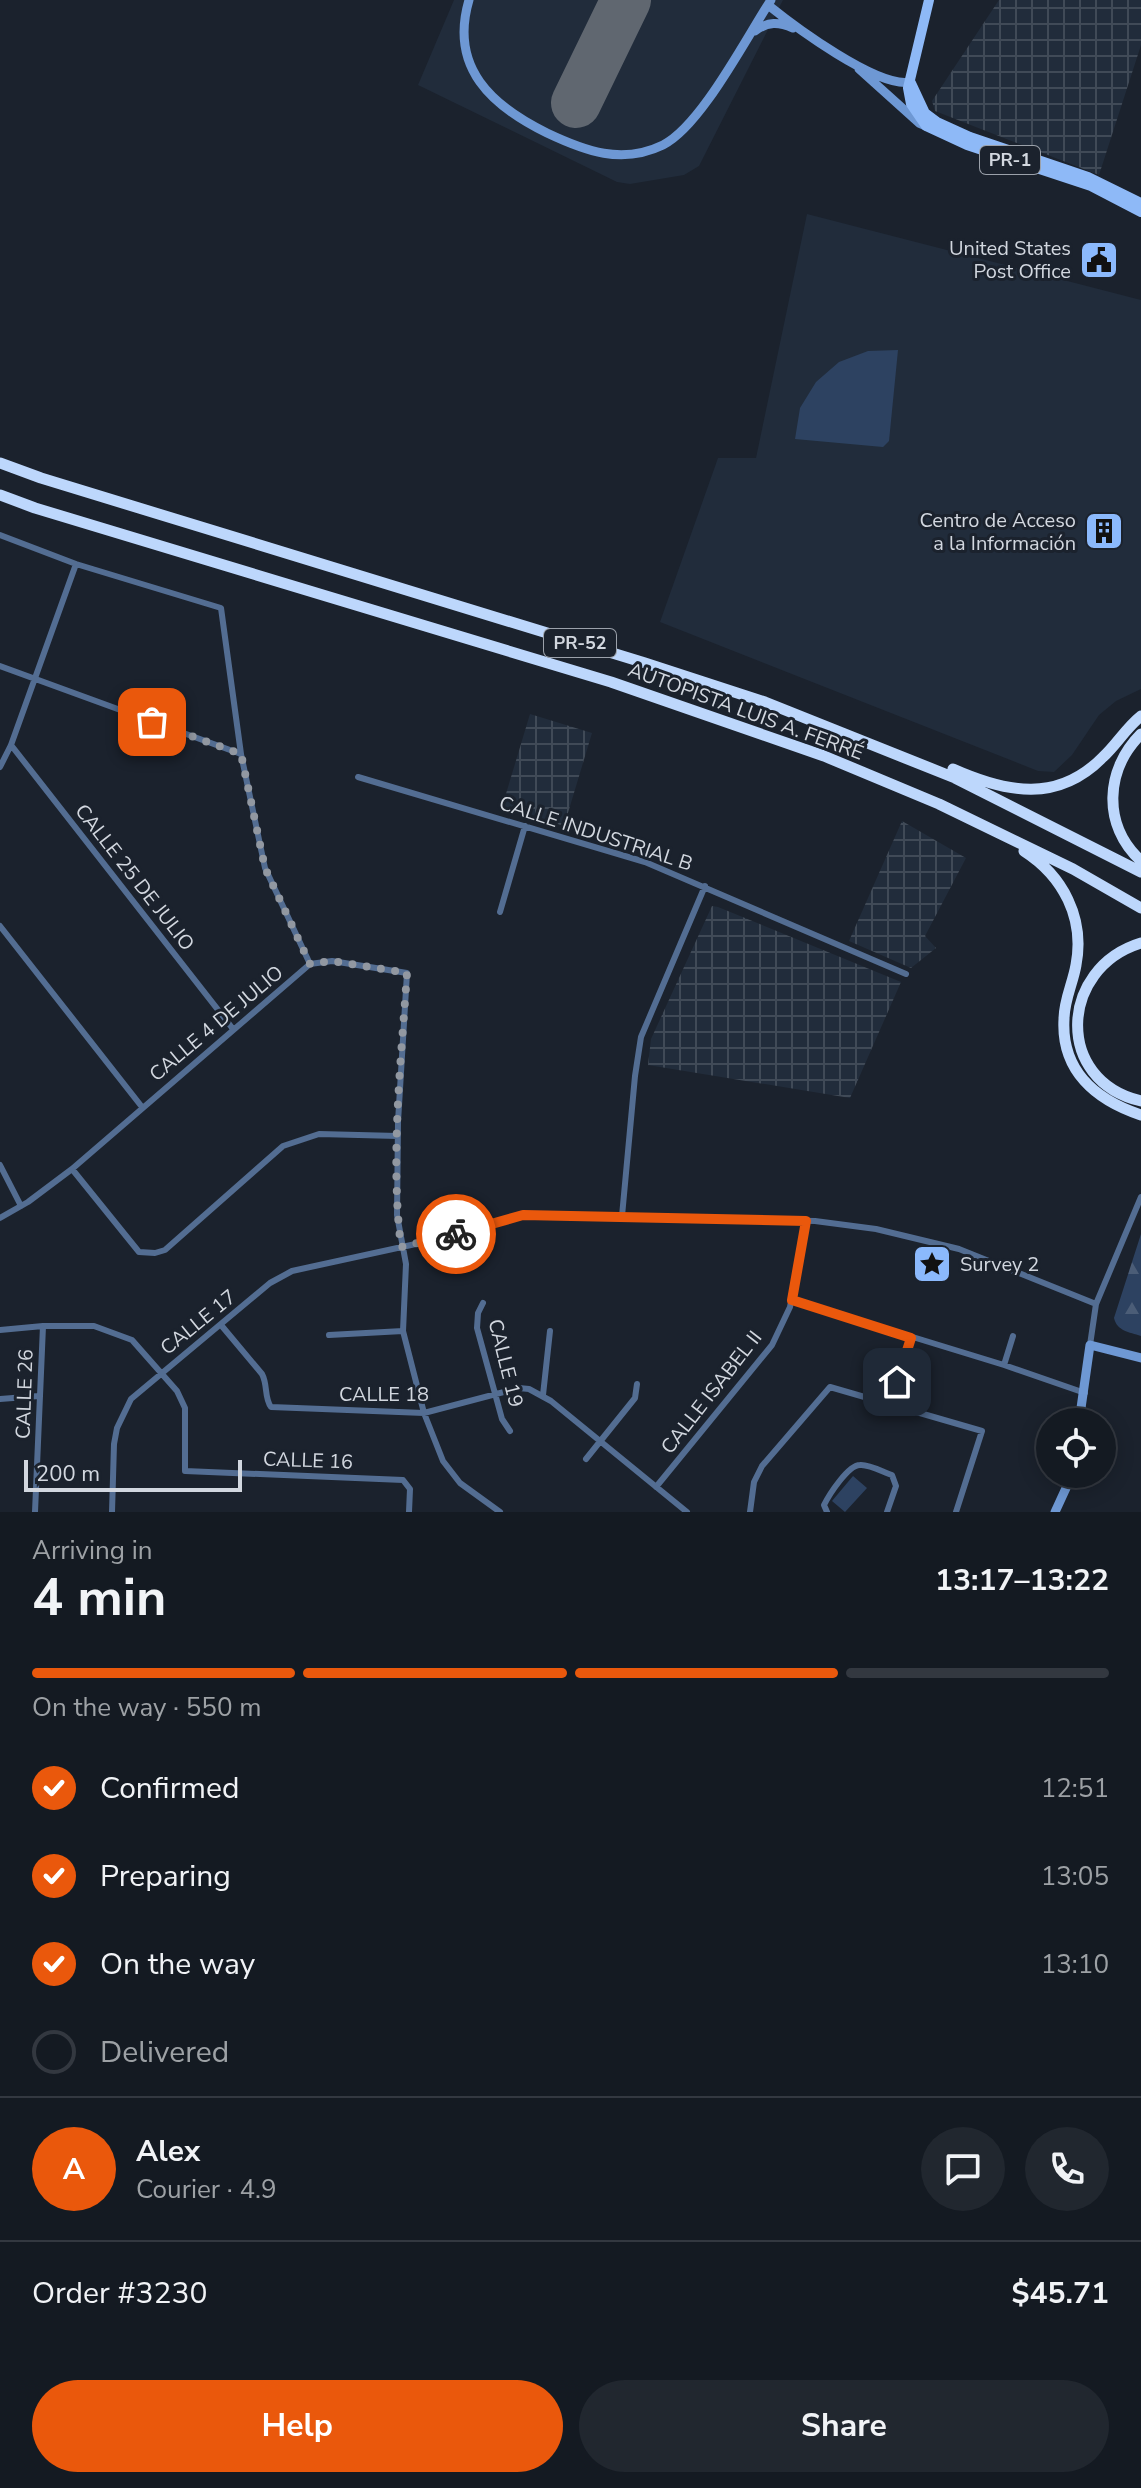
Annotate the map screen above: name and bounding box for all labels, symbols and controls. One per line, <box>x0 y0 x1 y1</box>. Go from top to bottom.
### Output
road number: PR-1 <box>980 146 1040 174</box>
place label: United States Post Office <box>949 235 1071 285</box>
public building icon: United States Post Office <box>1078 239 1120 281</box>
place label: Centro de Acceso a la Información <box>920 507 1076 557</box>
building icon: Centro de Acceso a la Información <box>1083 510 1125 552</box>
road number: PR-52 <box>544 629 616 657</box>
street label: AUTOPISTA LUIS A. FERRÉ <box>624 656 867 767</box>
pin <box>118 688 186 756</box>
icon: bag <box>130 700 174 744</box>
street label: CALLE INDUSTRIAL B <box>496 789 696 878</box>
street label: CALLE 25 DE JULIO <box>69 798 200 956</box>
street label: CALLE 4 DE JULIO <box>144 959 289 1088</box>
courier <box>416 1194 496 1274</box>
icon: bike <box>434 1212 478 1256</box>
place icon: Survey 2 <box>911 1243 953 1285</box>
place label: Survey 2 <box>960 1251 1039 1278</box>
street label: CALLE 17 <box>155 1284 242 1361</box>
street label: CALLE 19 <box>482 1316 530 1410</box>
street label: CALLE ISABEL II <box>655 1325 768 1460</box>
street label: CALLE 26 <box>9 1348 40 1440</box>
pin <box>863 1348 931 1416</box>
icon: home <box>875 1360 919 1404</box>
street label: CALLE 18 <box>339 1381 429 1408</box>
map controls <box>1036 1408 1116 1488</box>
button: locate <box>1036 1408 1116 1488</box>
street label: CALLE 16 <box>262 1445 354 1476</box>
scale bar <box>24 1456 242 1492</box>
text: 200 m <box>36 1459 100 1489</box>
text: Arriving in <box>32 1533 153 1568</box>
text: 13:17–13:22 <box>935 1560 1109 1601</box>
text: 4 min <box>32 1562 167 1633</box>
text: On the way · 550 m <box>32 1690 261 1725</box>
icon: check <box>32 1766 76 1810</box>
text: Confirmed <box>100 1768 240 1809</box>
text: 12:51 <box>1041 1771 1109 1806</box>
icon: check <box>32 1854 76 1898</box>
text: Preparing <box>100 1856 231 1897</box>
text: 13:05 <box>1041 1859 1109 1894</box>
icon: check <box>32 1942 76 1986</box>
text: On the way <box>100 1944 255 1985</box>
text: 13:10 <box>1041 1947 1109 1982</box>
text: Delivered <box>100 2032 229 2073</box>
button: chat <box>921 2127 1005 2211</box>
button: phone <box>1025 2127 1109 2211</box>
text: Alex <box>136 2131 200 2172</box>
text: A <box>63 2149 85 2190</box>
text: Courier · 4.9 <box>136 2172 277 2207</box>
text: Order #3230 <box>32 2273 207 2314</box>
text: $45.71 <box>1012 2273 1109 2314</box>
button: Help <box>32 2380 563 2472</box>
button: Share <box>579 2380 1109 2472</box>

